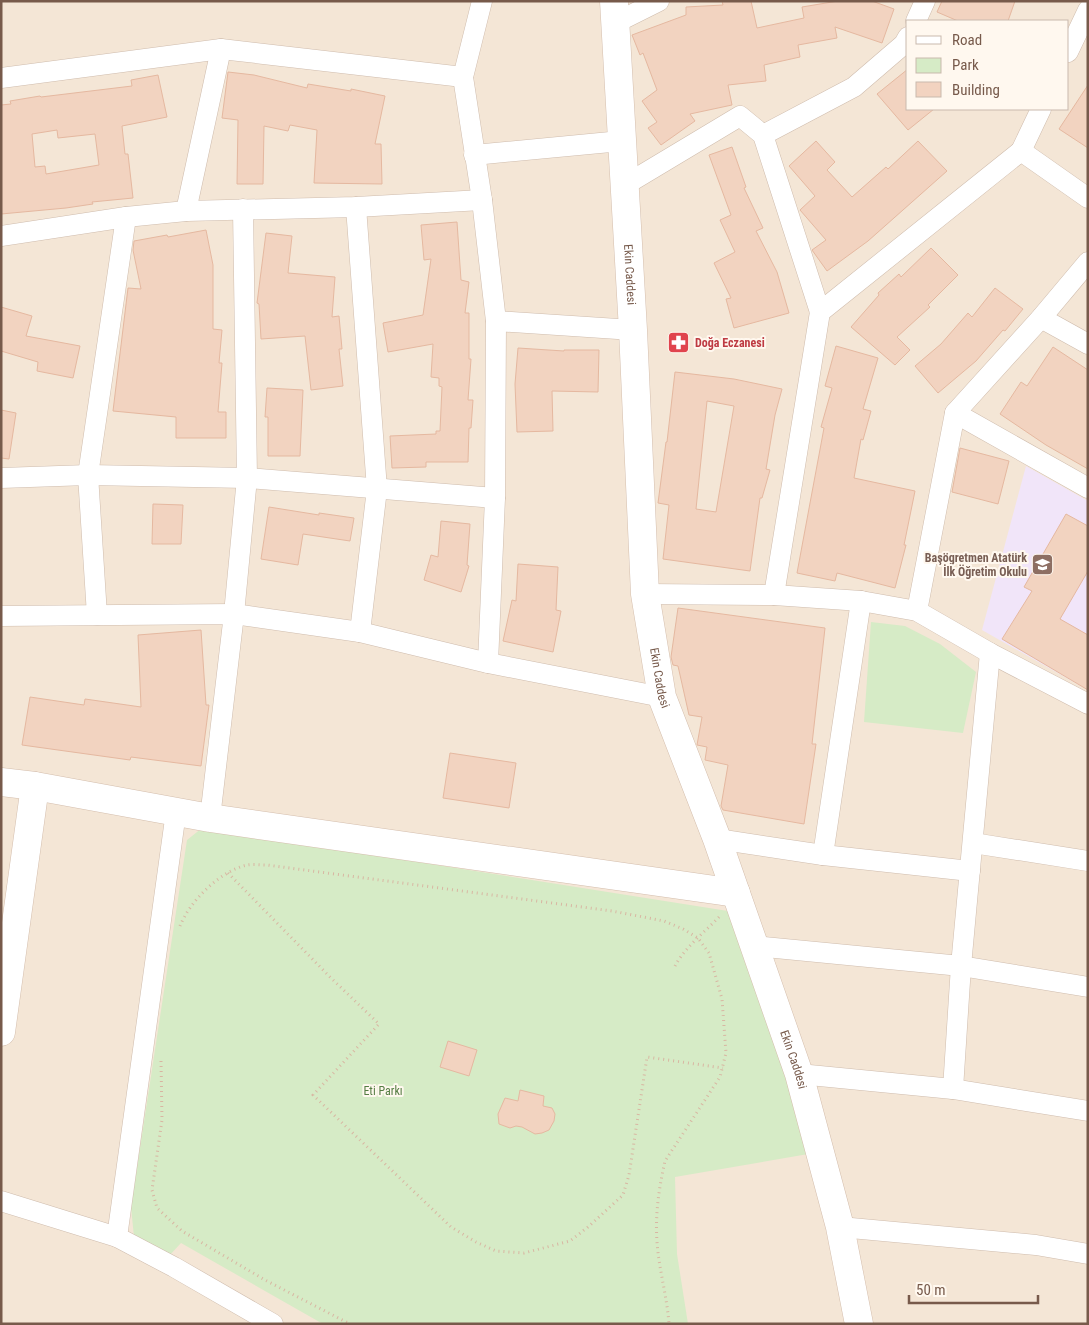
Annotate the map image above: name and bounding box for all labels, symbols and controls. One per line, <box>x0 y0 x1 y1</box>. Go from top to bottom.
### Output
legend <box>906 20 1069 110</box>
text: Road <box>952 31 982 49</box>
text: Park <box>952 56 979 74</box>
text: Building <box>952 81 1000 99</box>
street label: Ekin Caddesi <box>621 244 639 305</box>
pharmacy icon: Doğa Eczanesi <box>667 331 691 355</box>
place label: Doğa Eczanesi <box>695 336 765 350</box>
place label: Başögretmen Atatürk İlk Öğretim Okulu <box>925 551 1027 579</box>
school or university icon: Başögretmen Atatürk İlk Öğretim Okulu <box>1031 553 1055 577</box>
street label: Ekin Caddesi <box>647 647 673 710</box>
street label: Ekin Caddesi <box>777 1028 810 1090</box>
park label: Eti Parkı <box>363 1084 403 1098</box>
scale bar <box>909 1272 1038 1304</box>
text: 50 m <box>916 1281 946 1299</box>

